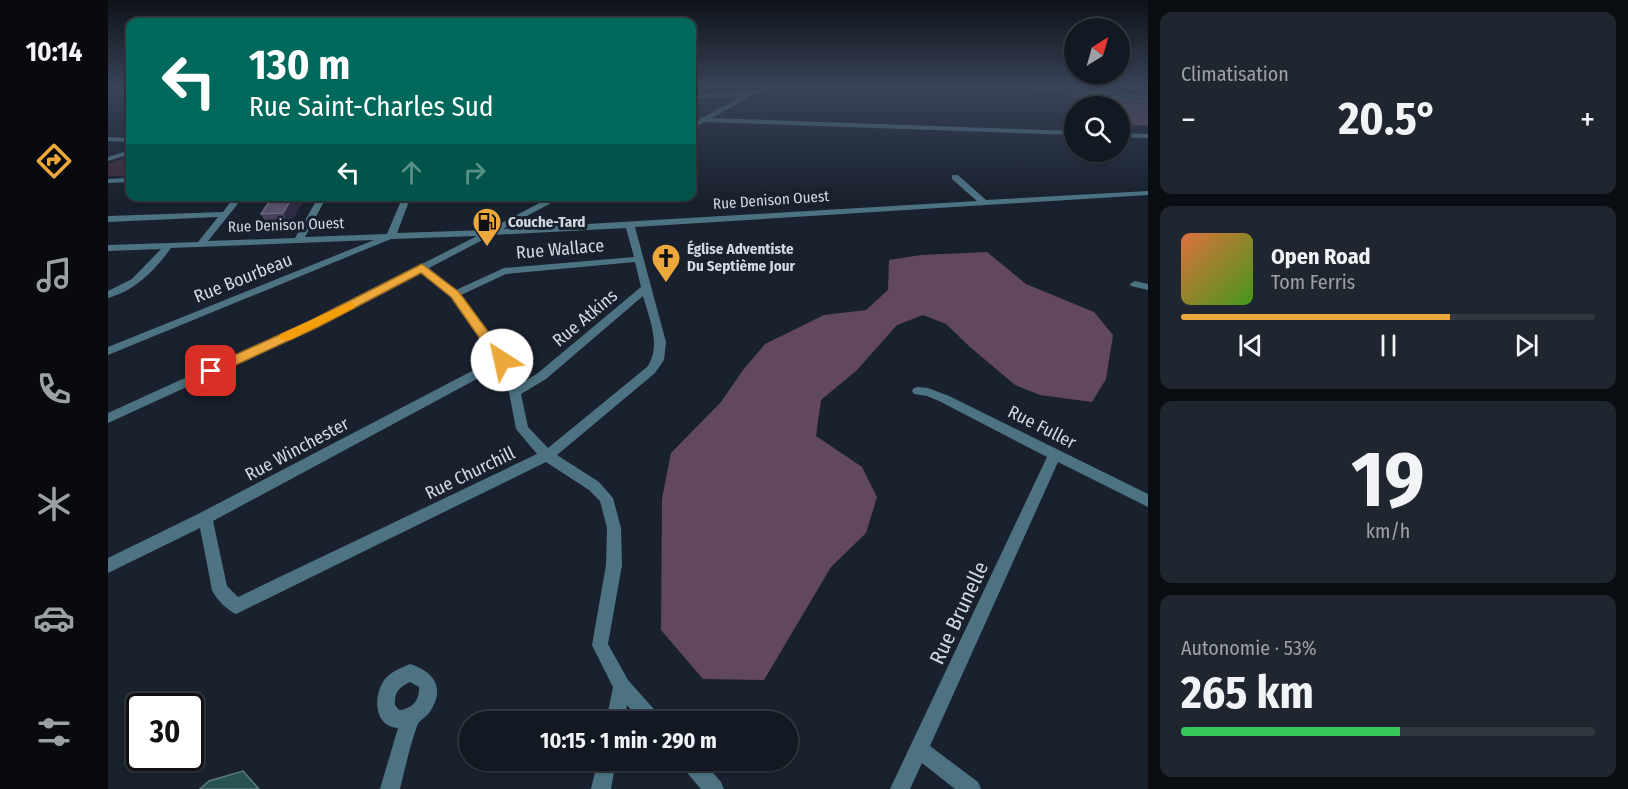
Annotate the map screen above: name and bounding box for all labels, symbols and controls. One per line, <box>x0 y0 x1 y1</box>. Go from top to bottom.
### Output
north arrow <box>1064 18 1130 84</box>
map controls <box>1064 18 1130 162</box>
text: 10:14 <box>26 36 82 68</box>
text: 130 m <box>249 40 350 90</box>
icon: left <box>150 42 228 120</box>
text: Climatisation <box>1181 62 1289 86</box>
text: Rue Saint-Charles Sud <box>249 91 493 123</box>
text: 20.5° <box>1338 92 1437 146</box>
button: search <box>1064 96 1130 162</box>
text: − <box>1181 100 1196 140</box>
text: + <box>1580 100 1595 140</box>
icon: directions <box>33 140 75 182</box>
icon: left <box>332 156 365 189</box>
icon: ahead <box>395 156 428 189</box>
icon: right <box>458 156 491 189</box>
street label: Rue Denison Ouest <box>712 187 830 213</box>
fuel station icon: Couche-Tard <box>471 206 503 248</box>
place label: Couche-Tard <box>508 213 586 231</box>
street label: Rue Denison Ouest <box>227 214 345 236</box>
street label: Rue Wallace <box>515 234 605 264</box>
place label: Église Adventiste Du Septième Jour <box>687 240 795 275</box>
church icon: Église Adventiste Du Septième Jour <box>650 242 682 284</box>
text: Open Road <box>1271 243 1371 270</box>
street label: Rue Bourbeau <box>191 248 295 308</box>
icon: music <box>33 254 75 296</box>
text: Tom Ferris <box>1271 270 1355 294</box>
street label: Rue Atkins <box>548 284 622 351</box>
position arrow <box>470 328 534 392</box>
icon: previous <box>1234 329 1267 362</box>
icon: pause <box>1372 329 1405 362</box>
icon: next <box>1510 329 1543 362</box>
pin <box>185 345 236 396</box>
icon: arrive <box>194 354 227 387</box>
icon: phone <box>33 368 75 410</box>
street label: Rue Fuller <box>1004 400 1080 454</box>
street label: Rue Winchester <box>241 412 353 486</box>
text: 19 <box>1351 433 1425 527</box>
street label: Rue Churchill <box>421 442 519 504</box>
icon: climate <box>33 483 75 525</box>
text: km/h <box>1366 519 1410 543</box>
street label: Rue Brunelle <box>924 558 994 668</box>
icon: car <box>33 597 75 639</box>
text: Autonomie · 53% <box>1181 636 1317 660</box>
text: 265 km <box>1181 666 1314 720</box>
speed limit sign: 30 <box>126 693 204 771</box>
icon: filters <box>33 711 75 753</box>
text: 10:15 · 1 min · 290 m <box>540 727 717 754</box>

